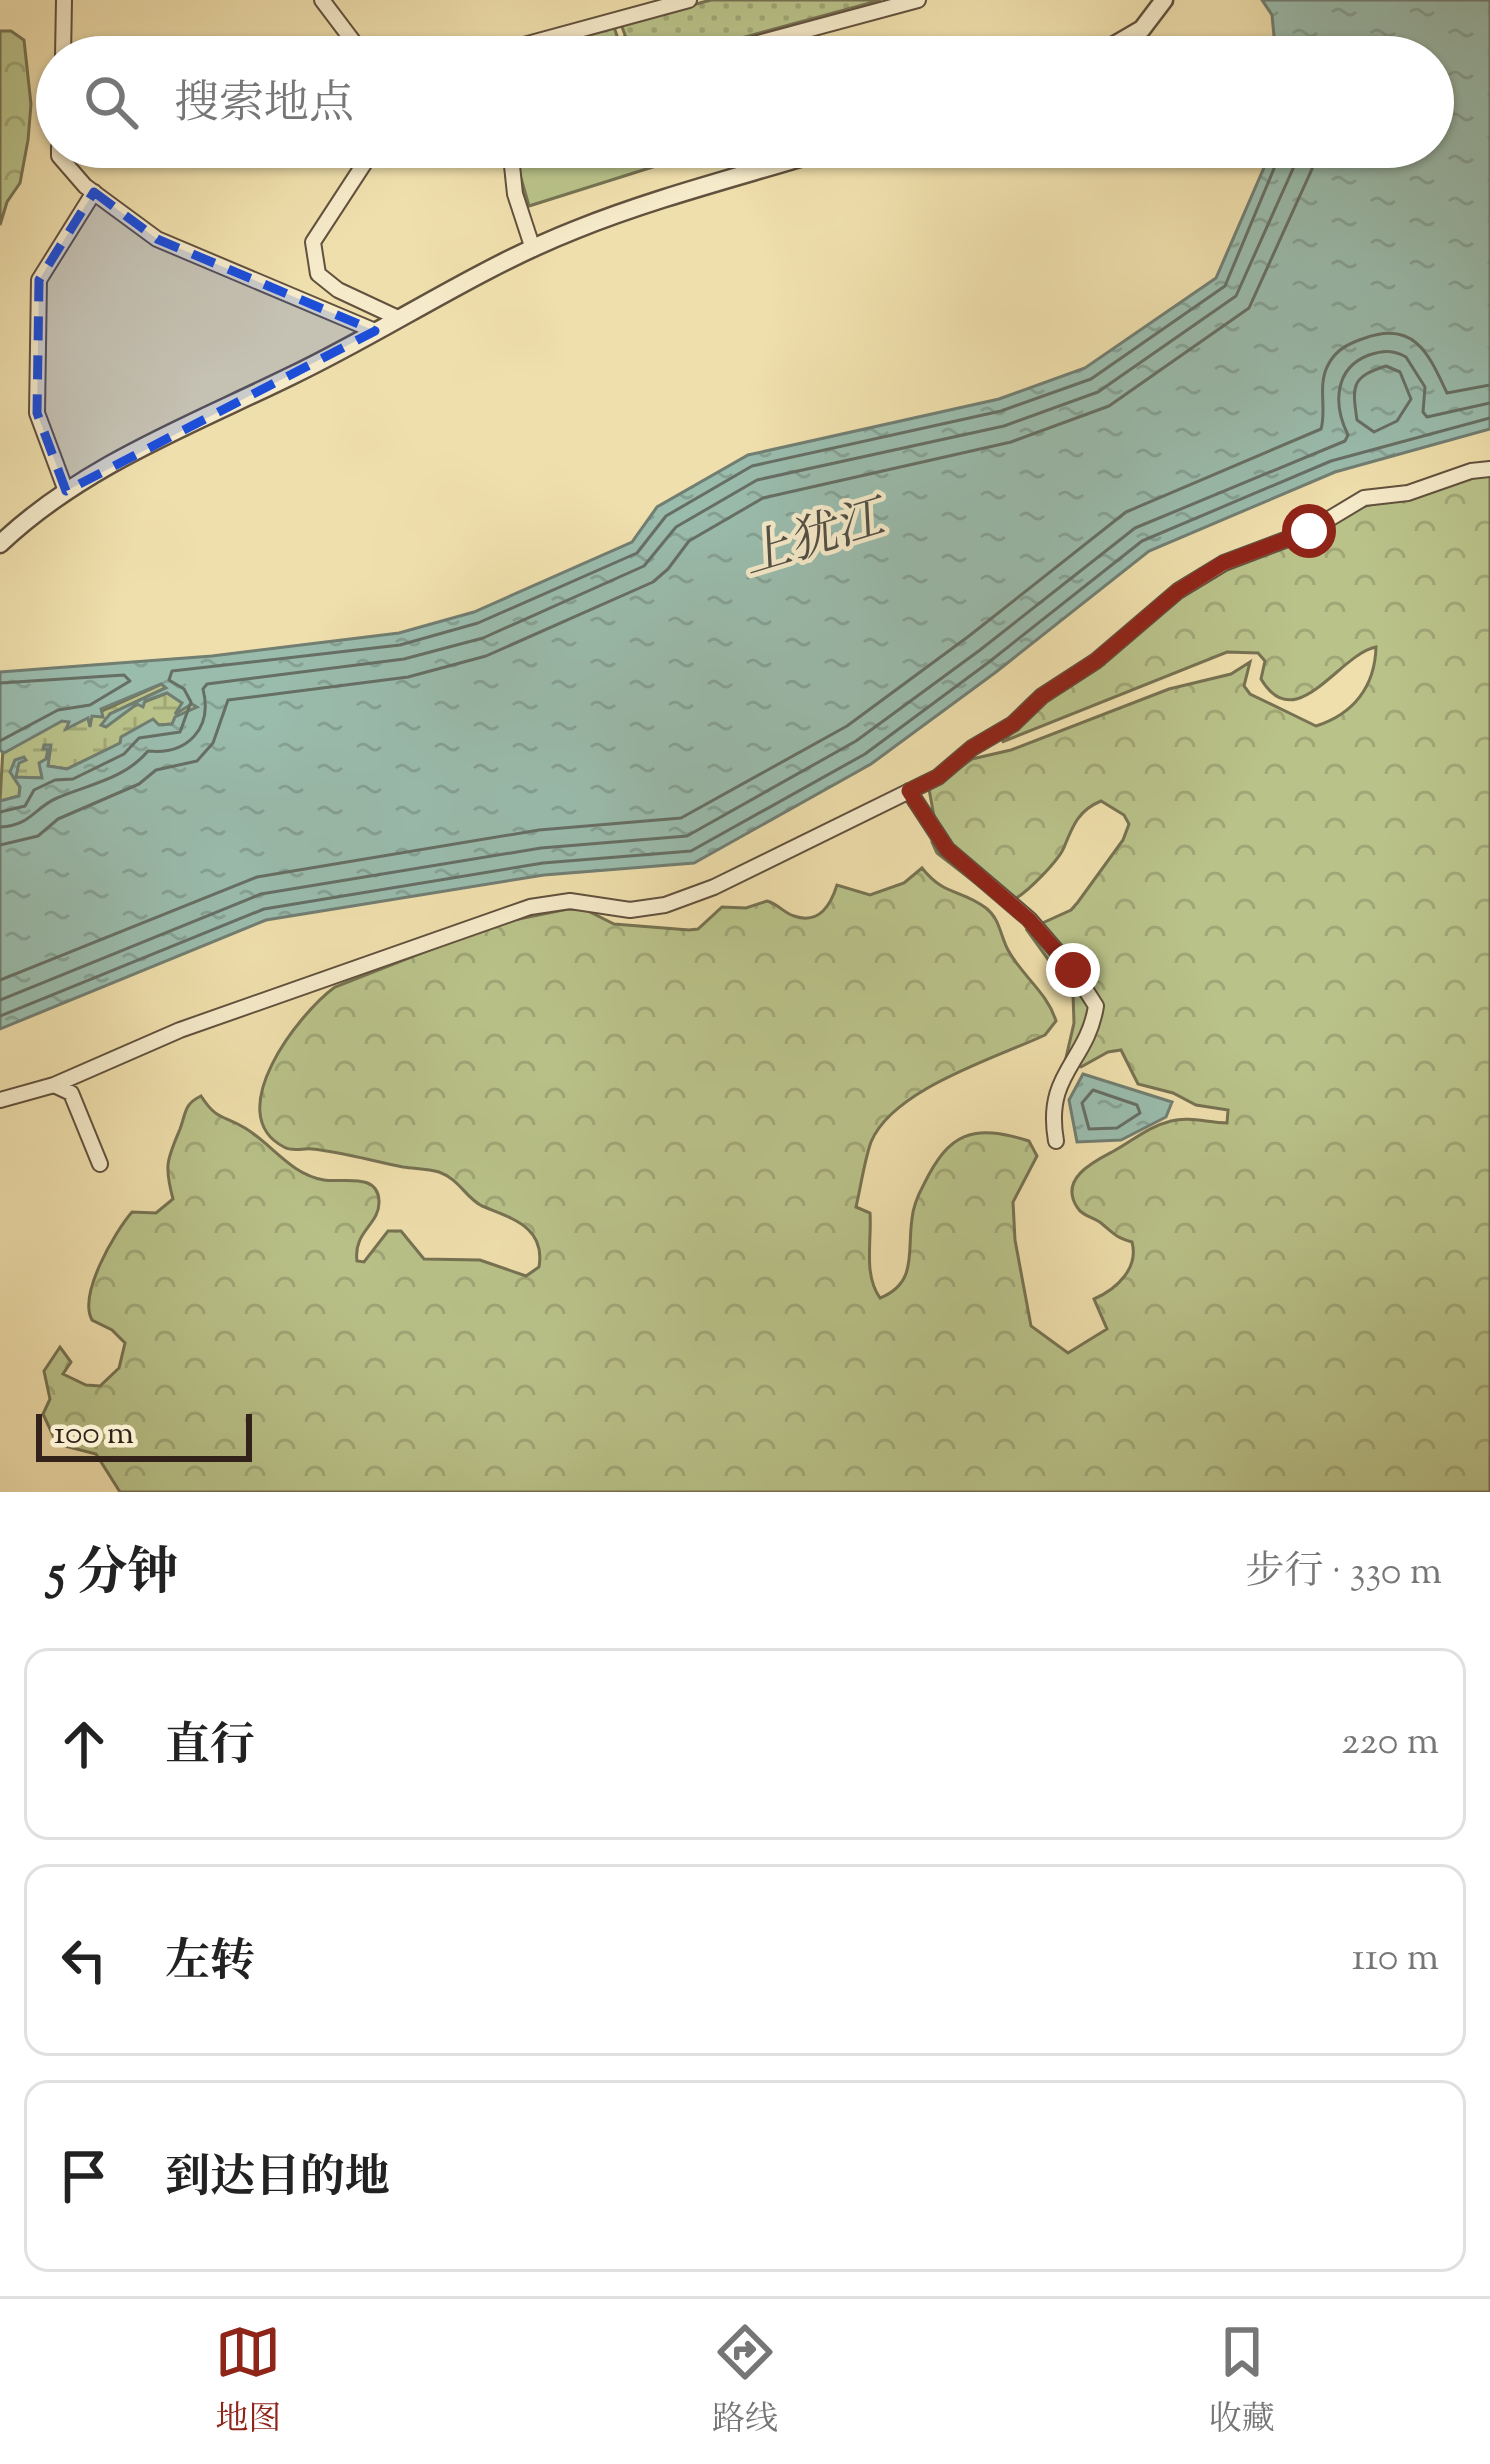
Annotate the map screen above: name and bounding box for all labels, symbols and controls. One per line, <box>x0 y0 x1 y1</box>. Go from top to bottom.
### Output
search box <box>36 36 1454 168</box>
icon: search <box>78 69 144 135</box>
text: 搜索地点 <box>174 74 354 139</box>
water label: 上犹江 <box>735 485 899 595</box>
route start <box>1282 504 1336 558</box>
route end <box>1046 943 1100 997</box>
scale bar <box>36 1408 252 1461</box>
text: 100 m <box>54 1411 134 1459</box>
text: 5 分钟 <box>48 1539 178 1612</box>
text: 步行 · 330 m <box>1245 1546 1442 1602</box>
icon: ahead <box>51 1711 117 1777</box>
text: 直行 <box>165 1716 255 1781</box>
text: 220 m <box>1341 1716 1439 1772</box>
icon: left <box>51 1927 117 1993</box>
text: 左转 <box>165 1932 255 1997</box>
text: 110 m <box>1352 1932 1439 1988</box>
icon: arrive <box>51 2143 117 2209</box>
text: 到达目的地 <box>165 2148 390 2213</box>
tab: 地图 <box>215 2319 281 2445</box>
tab: 路线 <box>712 2319 778 2445</box>
tab: 收藏 <box>1209 2319 1275 2445</box>

